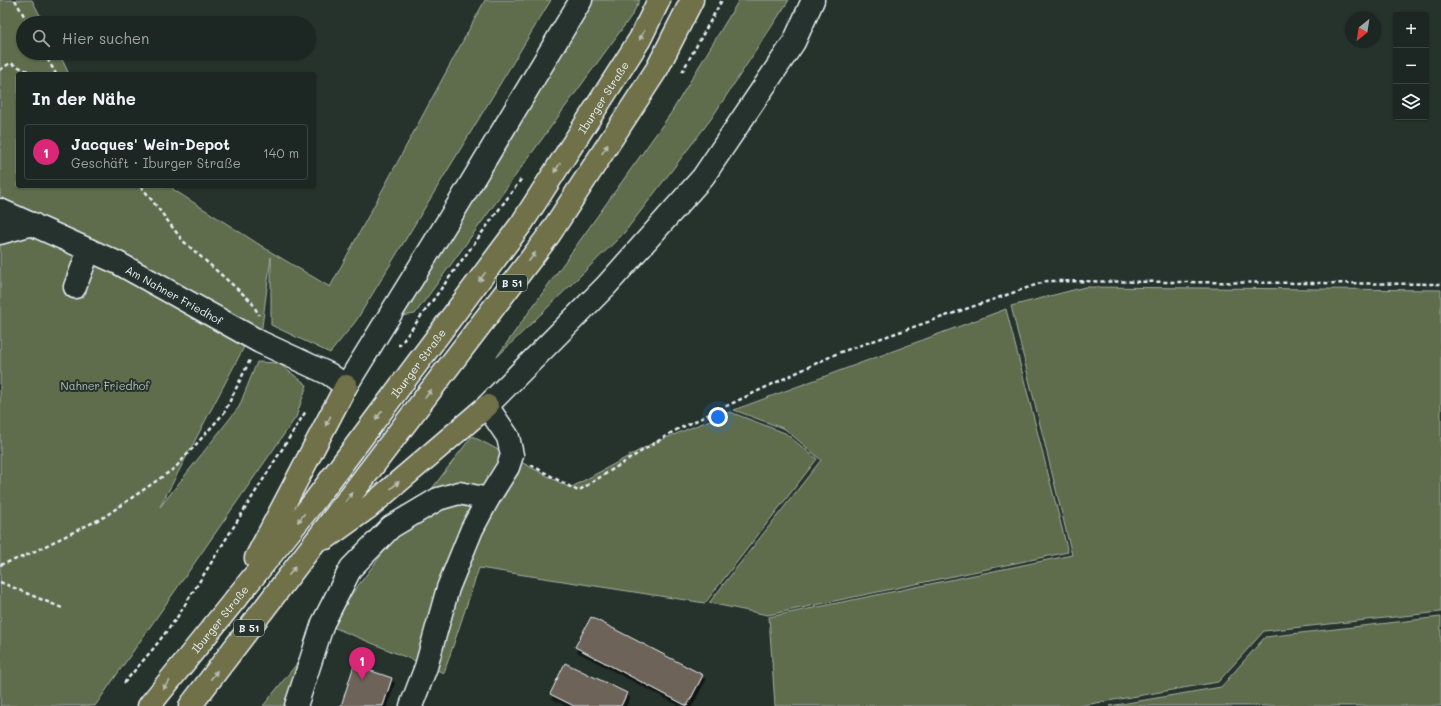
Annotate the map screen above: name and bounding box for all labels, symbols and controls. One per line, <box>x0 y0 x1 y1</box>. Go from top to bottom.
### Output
north arrow <box>1345 12 1381 48</box>
map controls <box>1393 12 1429 120</box>
button: + <box>1393 12 1429 48</box>
search box <box>16 16 316 60</box>
icon: search <box>30 27 52 49</box>
text: Hier suchen <box>62 28 149 48</box>
one-way arrow <box>639 29 645 41</box>
button: − <box>1393 48 1429 84</box>
street label: Iburger Straße <box>574 58 632 136</box>
button: layers <box>1393 84 1429 120</box>
text: In der Nähe <box>32 87 136 109</box>
text: Jacques' Wein-Depot <box>71 134 230 154</box>
text: 1 <box>43 144 49 161</box>
text: 140 m <box>263 144 299 161</box>
one-way arrow <box>601 144 609 155</box>
text: Geschäft · Iburger Straße <box>71 154 241 171</box>
one-way arrow <box>553 163 561 173</box>
one-way arrow <box>528 252 537 263</box>
street label: Am Nahner Friedhof <box>123 261 226 328</box>
one-way arrow <box>478 271 486 282</box>
road number: B 51 <box>497 275 527 291</box>
street label: Iburger Straße <box>387 325 449 400</box>
park label: Nahner Friedhof <box>61 378 150 393</box>
one-way arrow <box>424 388 432 399</box>
your location <box>708 407 728 427</box>
one-way arrow <box>375 409 383 420</box>
one-way arrow <box>325 415 331 426</box>
one-way arrow <box>390 480 401 489</box>
one-way arrow <box>345 492 353 502</box>
one-way arrow <box>296 513 305 524</box>
one-way arrow <box>288 566 297 577</box>
street label: Iburger Straße <box>187 582 251 656</box>
road number: B 51 <box>234 620 264 636</box>
pin: 1 <box>349 647 375 680</box>
one-way arrow <box>210 670 218 680</box>
one-way arrow <box>161 680 170 691</box>

